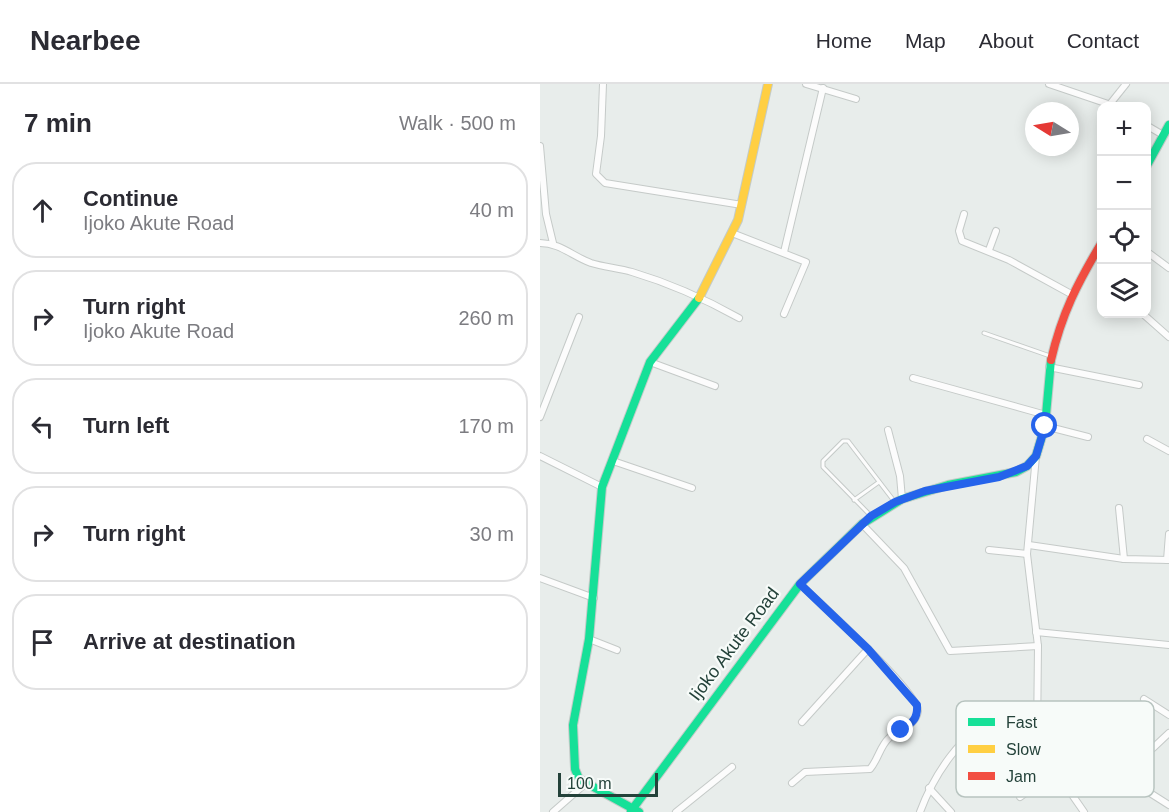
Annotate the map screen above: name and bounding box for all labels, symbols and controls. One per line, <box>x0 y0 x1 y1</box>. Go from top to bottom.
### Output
text: Nearbee <box>30 25 141 56</box>
text: Home <box>816 29 872 52</box>
text: Map <box>905 29 946 52</box>
text: About <box>979 29 1034 52</box>
text: Contact <box>1067 29 1139 52</box>
north arrow <box>1025 102 1079 156</box>
map controls <box>1097 102 1151 318</box>
button: + <box>1097 102 1151 156</box>
text: 7 min <box>24 108 92 138</box>
text: Walk · 500 m <box>399 112 516 134</box>
button: − <box>1097 156 1151 210</box>
text: Continue <box>83 186 178 211</box>
icon: ahead <box>26 194 59 227</box>
text: 40 m <box>470 199 514 221</box>
button: locate <box>1097 210 1151 264</box>
text: Ijoko Akute Road <box>83 212 234 234</box>
button: layers <box>1097 264 1151 318</box>
text: Turn right <box>83 294 185 319</box>
icon: right <box>26 302 59 335</box>
text: 260 m <box>458 307 514 329</box>
text: Ijoko Akute Road <box>83 320 234 342</box>
icon: left <box>26 410 59 443</box>
route start <box>1031 412 1057 438</box>
text: Turn left <box>83 413 169 438</box>
text: 170 m <box>458 415 514 437</box>
icon: right <box>26 518 59 551</box>
text: Turn right <box>83 521 185 546</box>
text: 30 m <box>470 523 514 545</box>
street label: Ijoko Akute Road <box>685 584 783 704</box>
icon: arrive <box>26 626 59 659</box>
text: Arrive at destination <box>83 629 296 654</box>
legend <box>956 701 1154 797</box>
text: Fast <box>1006 714 1038 731</box>
route end <box>887 716 913 742</box>
text: Slow <box>1006 741 1041 758</box>
text: Jam <box>1006 768 1036 785</box>
scale bar <box>558 770 658 798</box>
text: 100 m <box>567 775 611 792</box>

